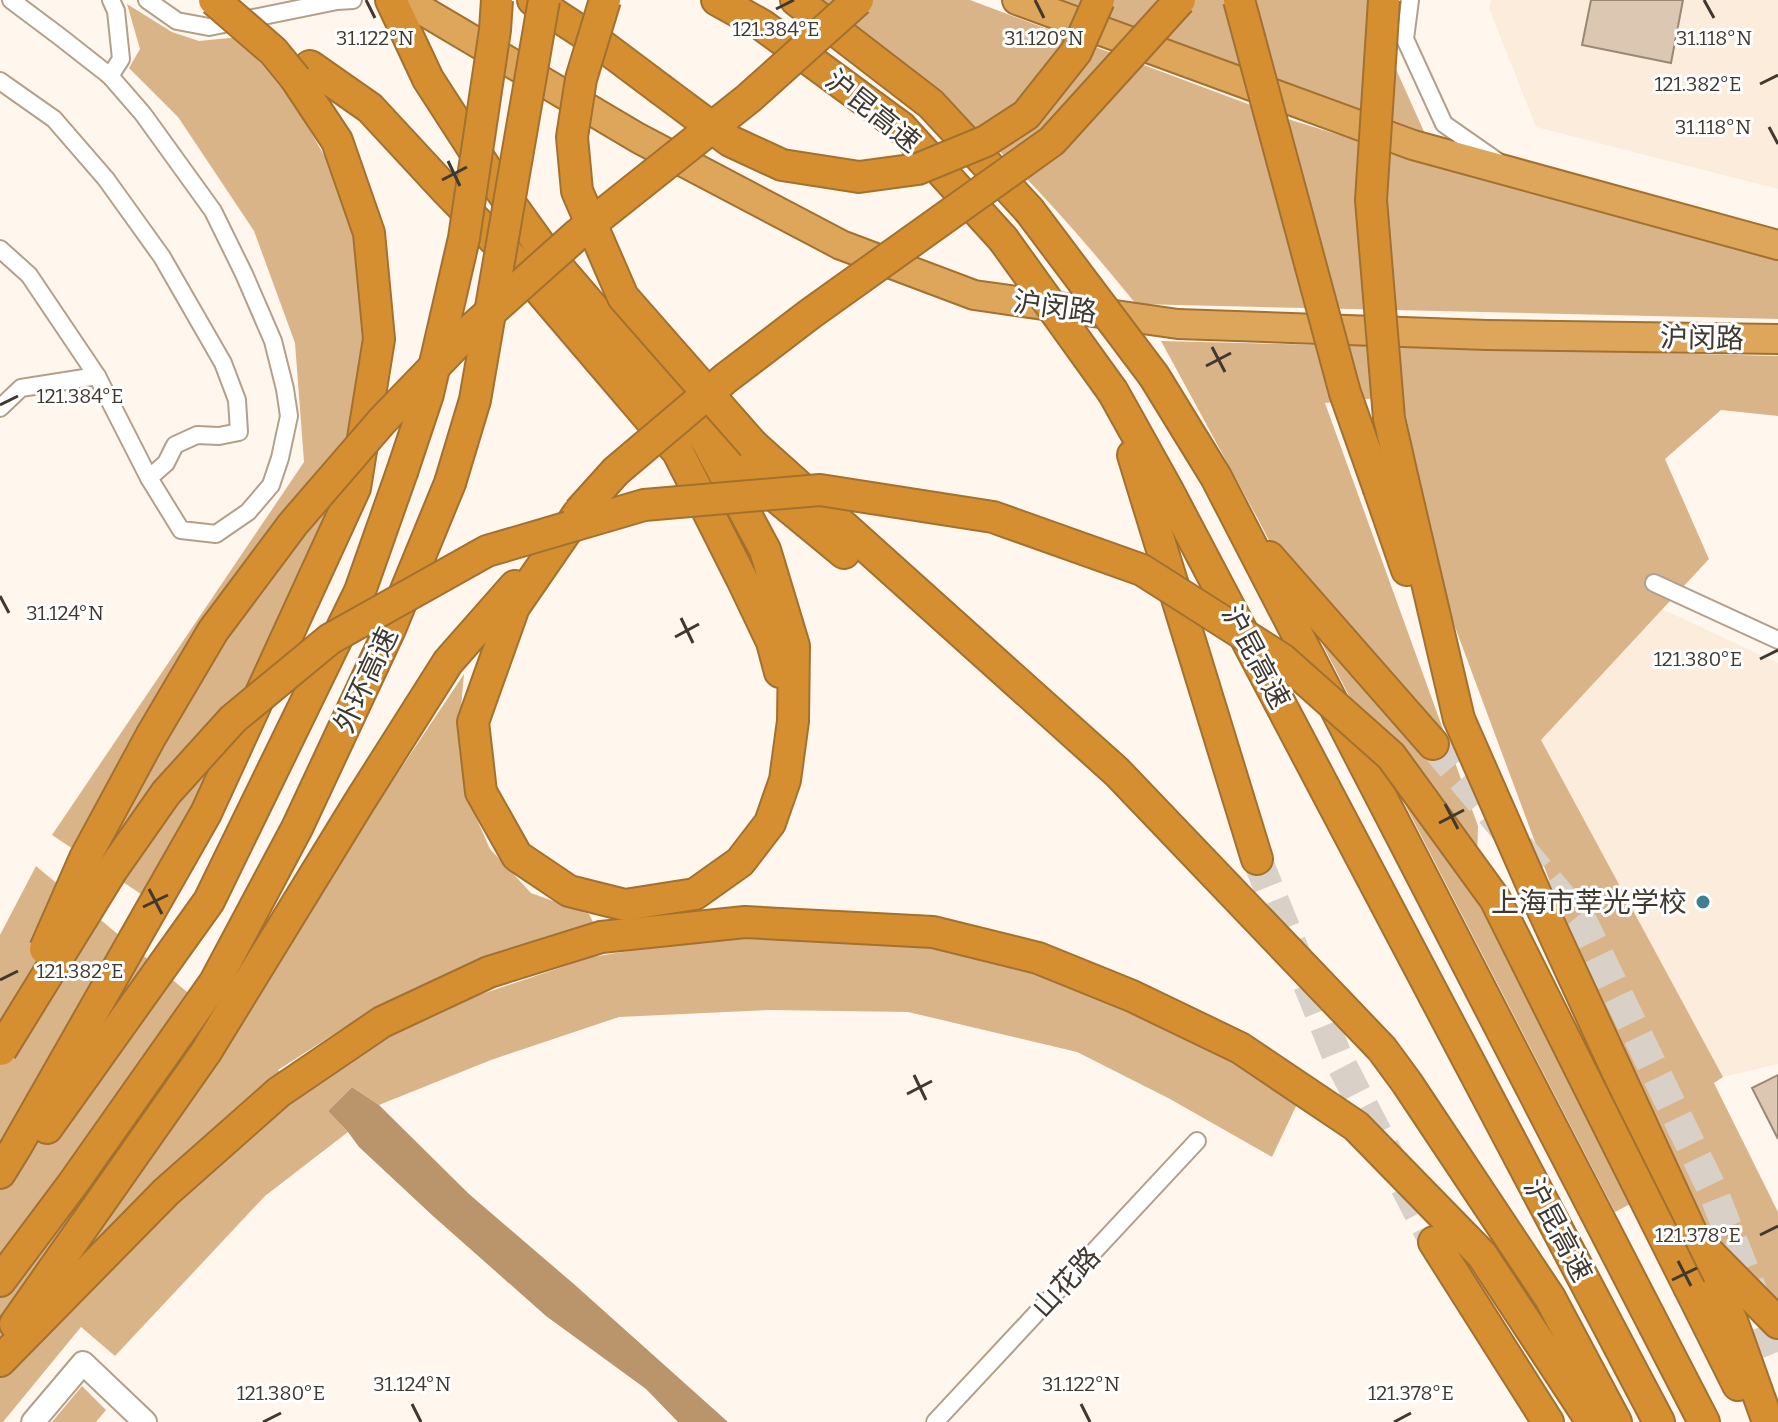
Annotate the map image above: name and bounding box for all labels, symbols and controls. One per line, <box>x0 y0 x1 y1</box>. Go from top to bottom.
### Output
text: 121.384°E <box>733 17 819 41</box>
text: 31.122°N <box>336 26 414 50</box>
text: 31.120°N <box>1004 26 1084 50</box>
text: 31.118°N <box>1676 26 1752 50</box>
street label: 沪昆高速 <box>819 63 927 159</box>
text: 121.382°E <box>1654 72 1742 96</box>
text: 31.118°N <box>1675 115 1751 139</box>
street label: 沪闵路 <box>1011 285 1099 329</box>
street label: 沪闵路 <box>1660 321 1744 355</box>
text: 121.384°E <box>37 384 123 408</box>
street label: 沪昆高速 <box>1215 600 1297 714</box>
text: 31.124°N <box>26 601 104 625</box>
street label: 外环高速 <box>327 622 405 738</box>
text: 121.380°E <box>1654 647 1742 671</box>
place label: 上海市莘光学校 <box>1491 886 1687 919</box>
marker: 上海市莘光学校 <box>1694 893 1712 911</box>
text: 121.382°E <box>36 959 124 983</box>
street label: 沪昆高速 <box>1517 1173 1599 1287</box>
text: 121.378°E <box>1655 1223 1741 1247</box>
street label: 山花路 <box>1025 1240 1107 1324</box>
text: 31.124°N <box>373 1372 451 1396</box>
text: 31.122°N <box>1042 1372 1120 1396</box>
text: 121.380°E <box>237 1381 325 1405</box>
text: 121.378°E <box>1368 1381 1454 1405</box>

